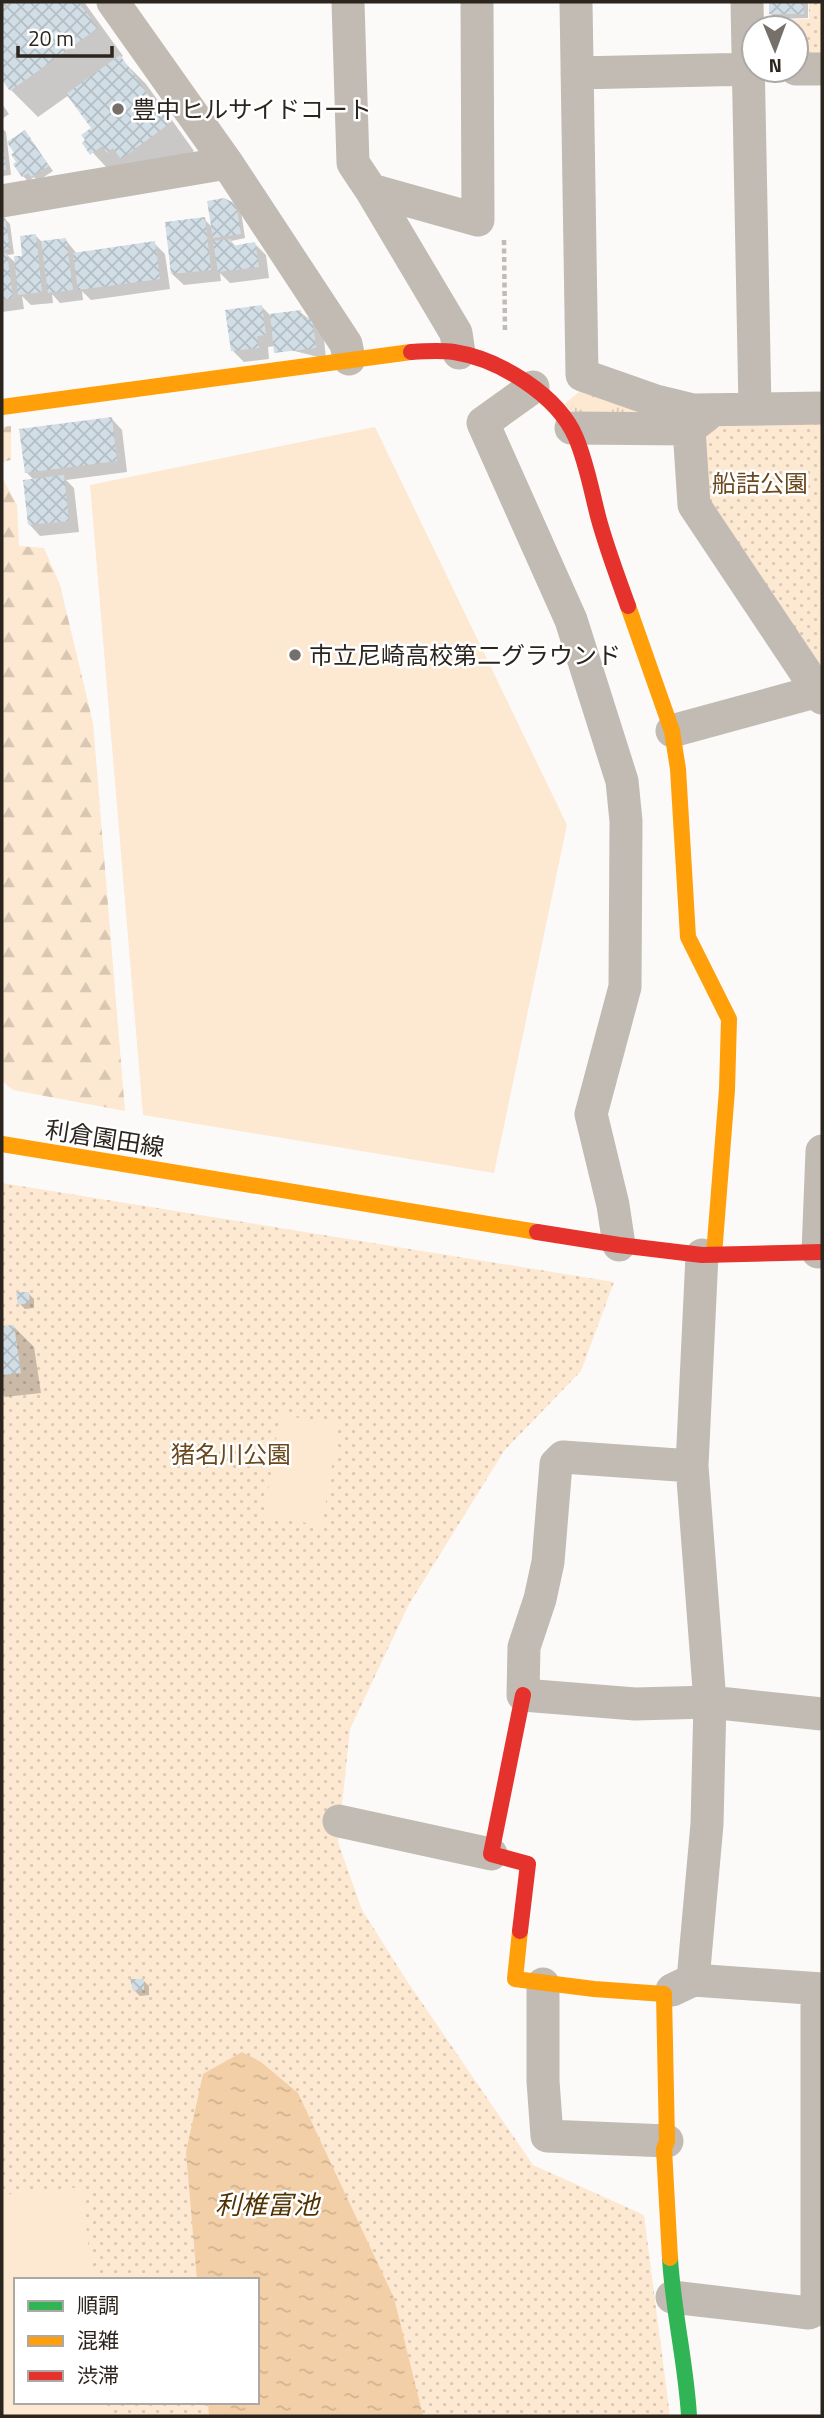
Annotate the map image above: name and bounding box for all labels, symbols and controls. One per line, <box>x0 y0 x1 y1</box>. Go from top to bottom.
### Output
scale bar <box>18 14 112 58</box>
north arrow <box>740 14 810 84</box>
text: 20 m <box>28 22 74 54</box>
text: N <box>768 52 782 81</box>
place label: 豊中ヒルサイドコート <box>132 91 372 127</box>
marker: 豊中ヒルサイドコート <box>110 101 126 117</box>
park label: 船詰公園 <box>712 465 808 501</box>
place label: 市立尼崎高校第二グラウンド <box>309 637 621 673</box>
marker: 市立尼崎高校第二グラウンド <box>287 647 303 663</box>
street label: 利倉園田線 <box>43 1111 167 1165</box>
park label: 猪名川公園 <box>171 1436 291 1472</box>
water label: 利椎富池 <box>215 2185 322 2224</box>
legend <box>14 2278 259 2404</box>
text: 順調 <box>77 2289 119 2321</box>
text: 混雑 <box>77 2324 119 2356</box>
text: 渋滞 <box>77 2359 119 2391</box>

